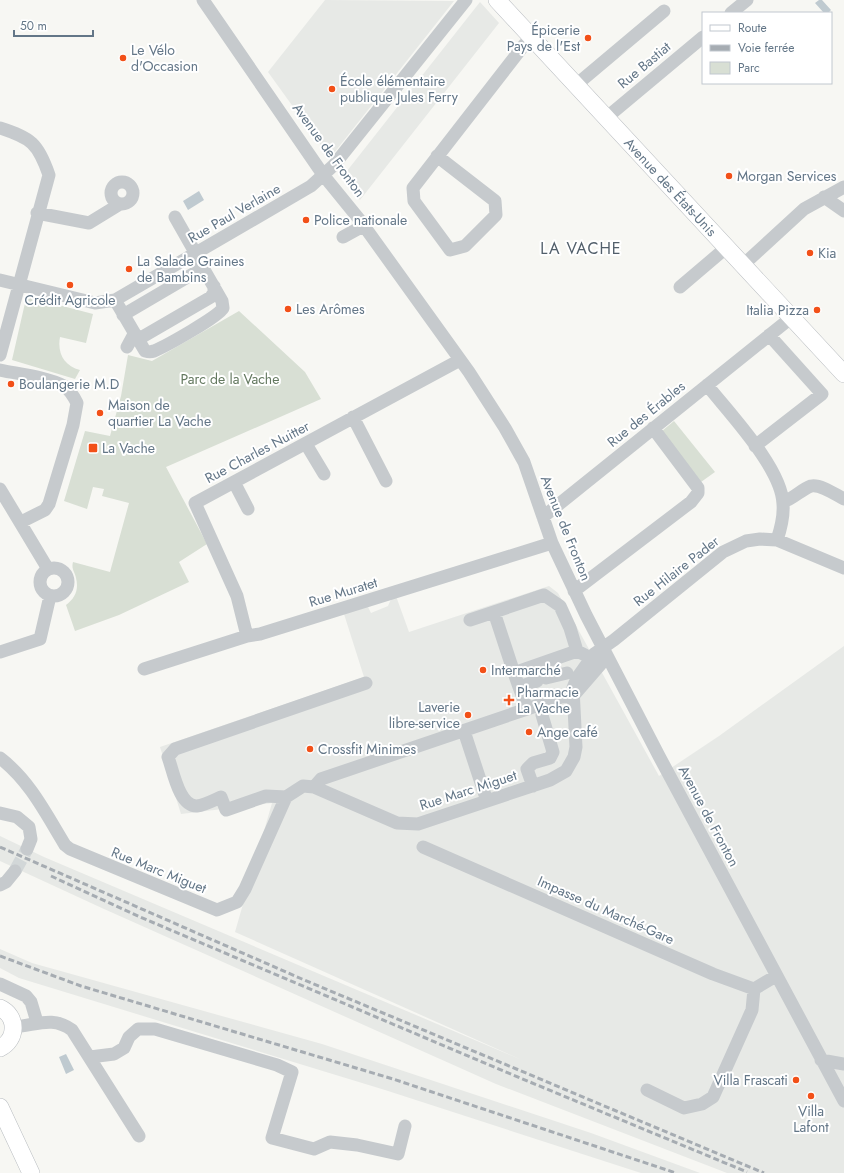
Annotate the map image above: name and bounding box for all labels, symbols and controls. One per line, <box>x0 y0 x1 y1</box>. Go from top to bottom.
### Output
scale bar <box>14 12 93 38</box>
legend <box>702 12 832 84</box>
text: 50 m <box>20 17 47 35</box>
text: Route <box>738 19 767 37</box>
place label: Épicerie Pays de l'Est <box>507 20 581 56</box>
marker: Épicerie Pays de l'Est <box>583 33 593 43</box>
street label: Rue Bastiat <box>613 36 675 93</box>
text: Voie ferrée <box>738 39 794 57</box>
place label: Le Vélo d'Occasion <box>131 40 198 76</box>
marker: Le Vélo d'Occasion <box>118 53 128 63</box>
text: Parc <box>738 59 760 77</box>
place label: École élémentaire publique Jules Ferry <box>340 71 459 107</box>
marker: École élémentaire publique Jules Ferry <box>327 84 337 94</box>
street label: Avenue de Fronton <box>288 99 370 201</box>
street label: Avenue des États-Unis <box>620 133 722 241</box>
place label: Morgan Services <box>737 166 837 186</box>
marker: Morgan Services <box>724 171 734 181</box>
street label: Rue Paul Verlaine <box>184 178 284 248</box>
place label: Police nationale <box>314 210 407 230</box>
marker: Police nationale <box>301 215 311 225</box>
district label: LA VACHE <box>540 237 622 260</box>
place label: Kia <box>818 243 836 263</box>
marker: Kia <box>805 248 815 258</box>
place label: La Salade Graines de Bambins <box>137 251 245 287</box>
marker: La Salade Graines de Bambins <box>124 264 134 274</box>
marker: Crédit Agricole <box>65 280 75 290</box>
place label: Crédit Agricole <box>25 290 116 310</box>
place label: Les Arômes <box>296 299 365 319</box>
place label: Italia Pizza <box>746 300 809 320</box>
marker: Les Arômes <box>283 304 293 314</box>
marker: Italia Pizza <box>812 305 822 315</box>
park label: Parc de la Vache <box>181 369 279 389</box>
place label: Boulangerie M.D <box>19 374 119 394</box>
street label: Rue des Érables <box>603 376 689 452</box>
marker: Boulangerie M.D <box>6 379 16 389</box>
place label: Maison de quartier La Vache <box>108 395 211 431</box>
marker: Maison de quartier La Vache <box>95 408 105 418</box>
street label: Rue Charles Nuitter <box>201 416 313 488</box>
place label: La Vache <box>102 438 155 458</box>
marker: La Vache <box>87 442 99 454</box>
street label: Avenue de Fronton <box>536 472 596 584</box>
street label: Rue Hilaire Pader <box>629 531 723 611</box>
street label: Rue Muratet <box>306 572 380 612</box>
place label: Intermarché <box>491 660 561 680</box>
marker: Intermarché <box>478 665 488 675</box>
place label: Pharmacie La Vache <box>517 682 579 718</box>
marker: Pharmacie La Vache <box>504 695 514 705</box>
place label: Laverie libre-service <box>389 697 460 733</box>
marker: Laverie libre-service <box>463 710 473 720</box>
place label: Ange café <box>537 722 598 742</box>
marker: Ange café <box>524 727 534 737</box>
place label: Crossfit Minimes <box>318 739 416 759</box>
marker: Crossfit Minimes <box>305 744 315 754</box>
street label: Avenue de Fronton <box>674 762 744 870</box>
street label: Rue Marc Miguet <box>417 765 520 815</box>
street label: Rue Marc Miguet <box>108 842 210 898</box>
street label: Impasse du Marché-Gare <box>535 871 677 949</box>
place label: Villa Frascati <box>713 1070 788 1090</box>
marker: Villa Frascati <box>791 1075 801 1085</box>
marker: Villa Lafont <box>806 1091 816 1101</box>
place label: Villa Lafont <box>793 1101 829 1137</box>

